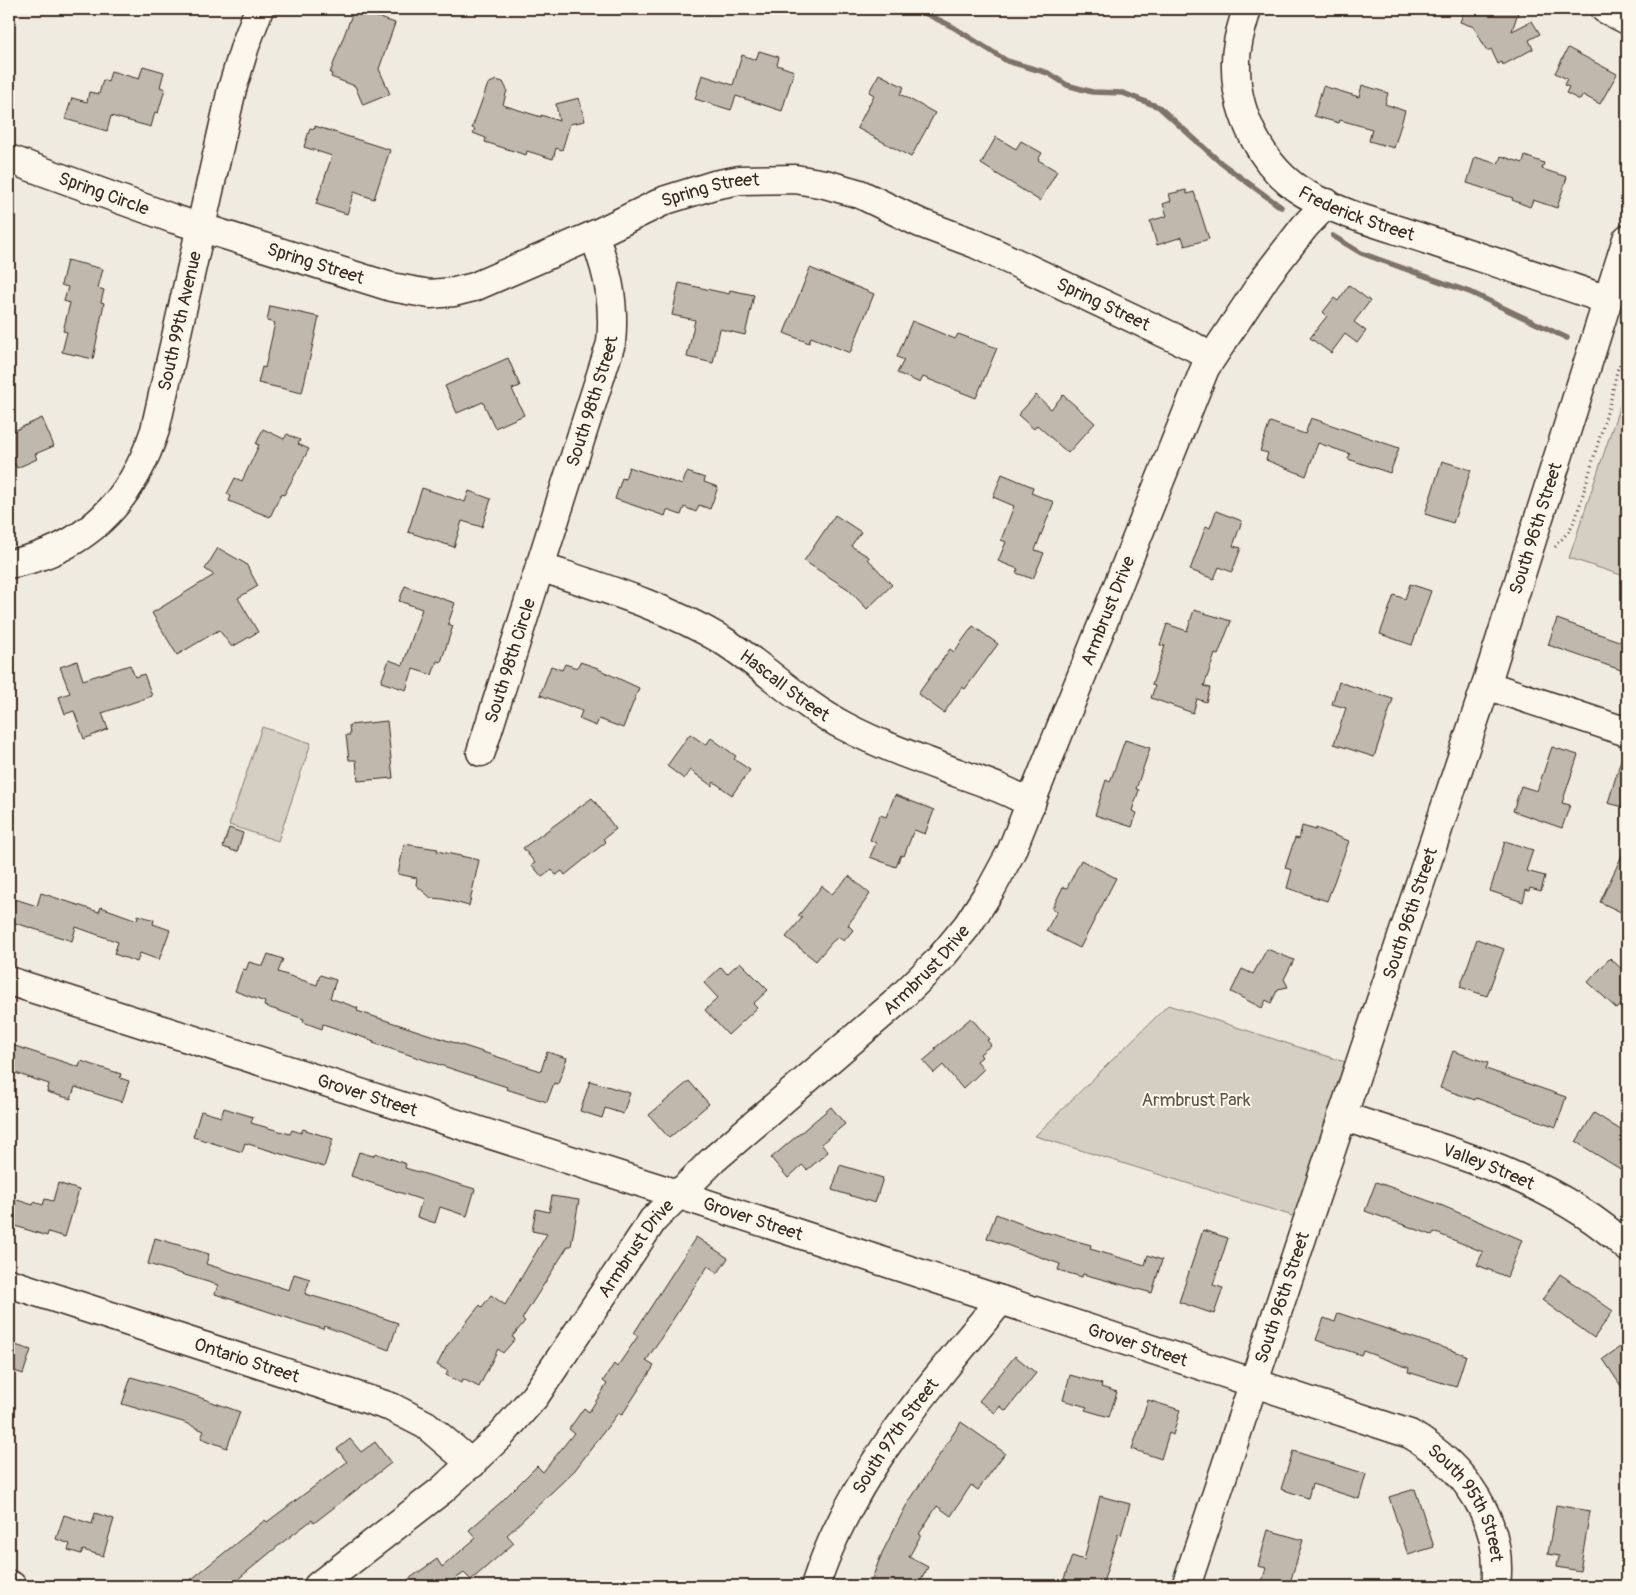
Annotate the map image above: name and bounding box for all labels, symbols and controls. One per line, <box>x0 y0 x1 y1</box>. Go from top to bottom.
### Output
street label: Spring Circle <box>55 167 152 221</box>
street label: Spring Street <box>659 169 760 213</box>
street label: Frederick Street <box>1294 181 1418 247</box>
street label: Spring Street <box>264 238 368 290</box>
street label: South 99th Avenue <box>153 249 207 393</box>
street label: Spring Street <box>1053 273 1154 337</box>
street label: South 98th Street <box>561 335 624 470</box>
street label: South 96th Street <box>1504 459 1568 597</box>
street label: Armbrust Drive <box>1076 553 1141 669</box>
street label: South 98th Circle <box>480 595 541 726</box>
street label: Hascall Street <box>735 645 834 727</box>
street label: South 96th Street <box>1378 844 1443 982</box>
street label: Armbrust Drive <box>878 920 975 1020</box>
street label: Grover Street <box>314 1069 421 1123</box>
park label: Armbrust Park <box>1141 1089 1251 1112</box>
street label: Valley Street <box>1439 1139 1539 1196</box>
street label: Grover Street <box>700 1192 806 1247</box>
street label: Armbrust Drive <box>593 1194 679 1302</box>
street label: South 96th Street <box>1250 1228 1315 1366</box>
street label: Grover Street <box>1085 1318 1191 1373</box>
street label: Ontario Street <box>191 1333 303 1389</box>
street label: South 97th Street <box>848 1373 945 1498</box>
street label: South 95th Street <box>1423 1439 1508 1563</box>

